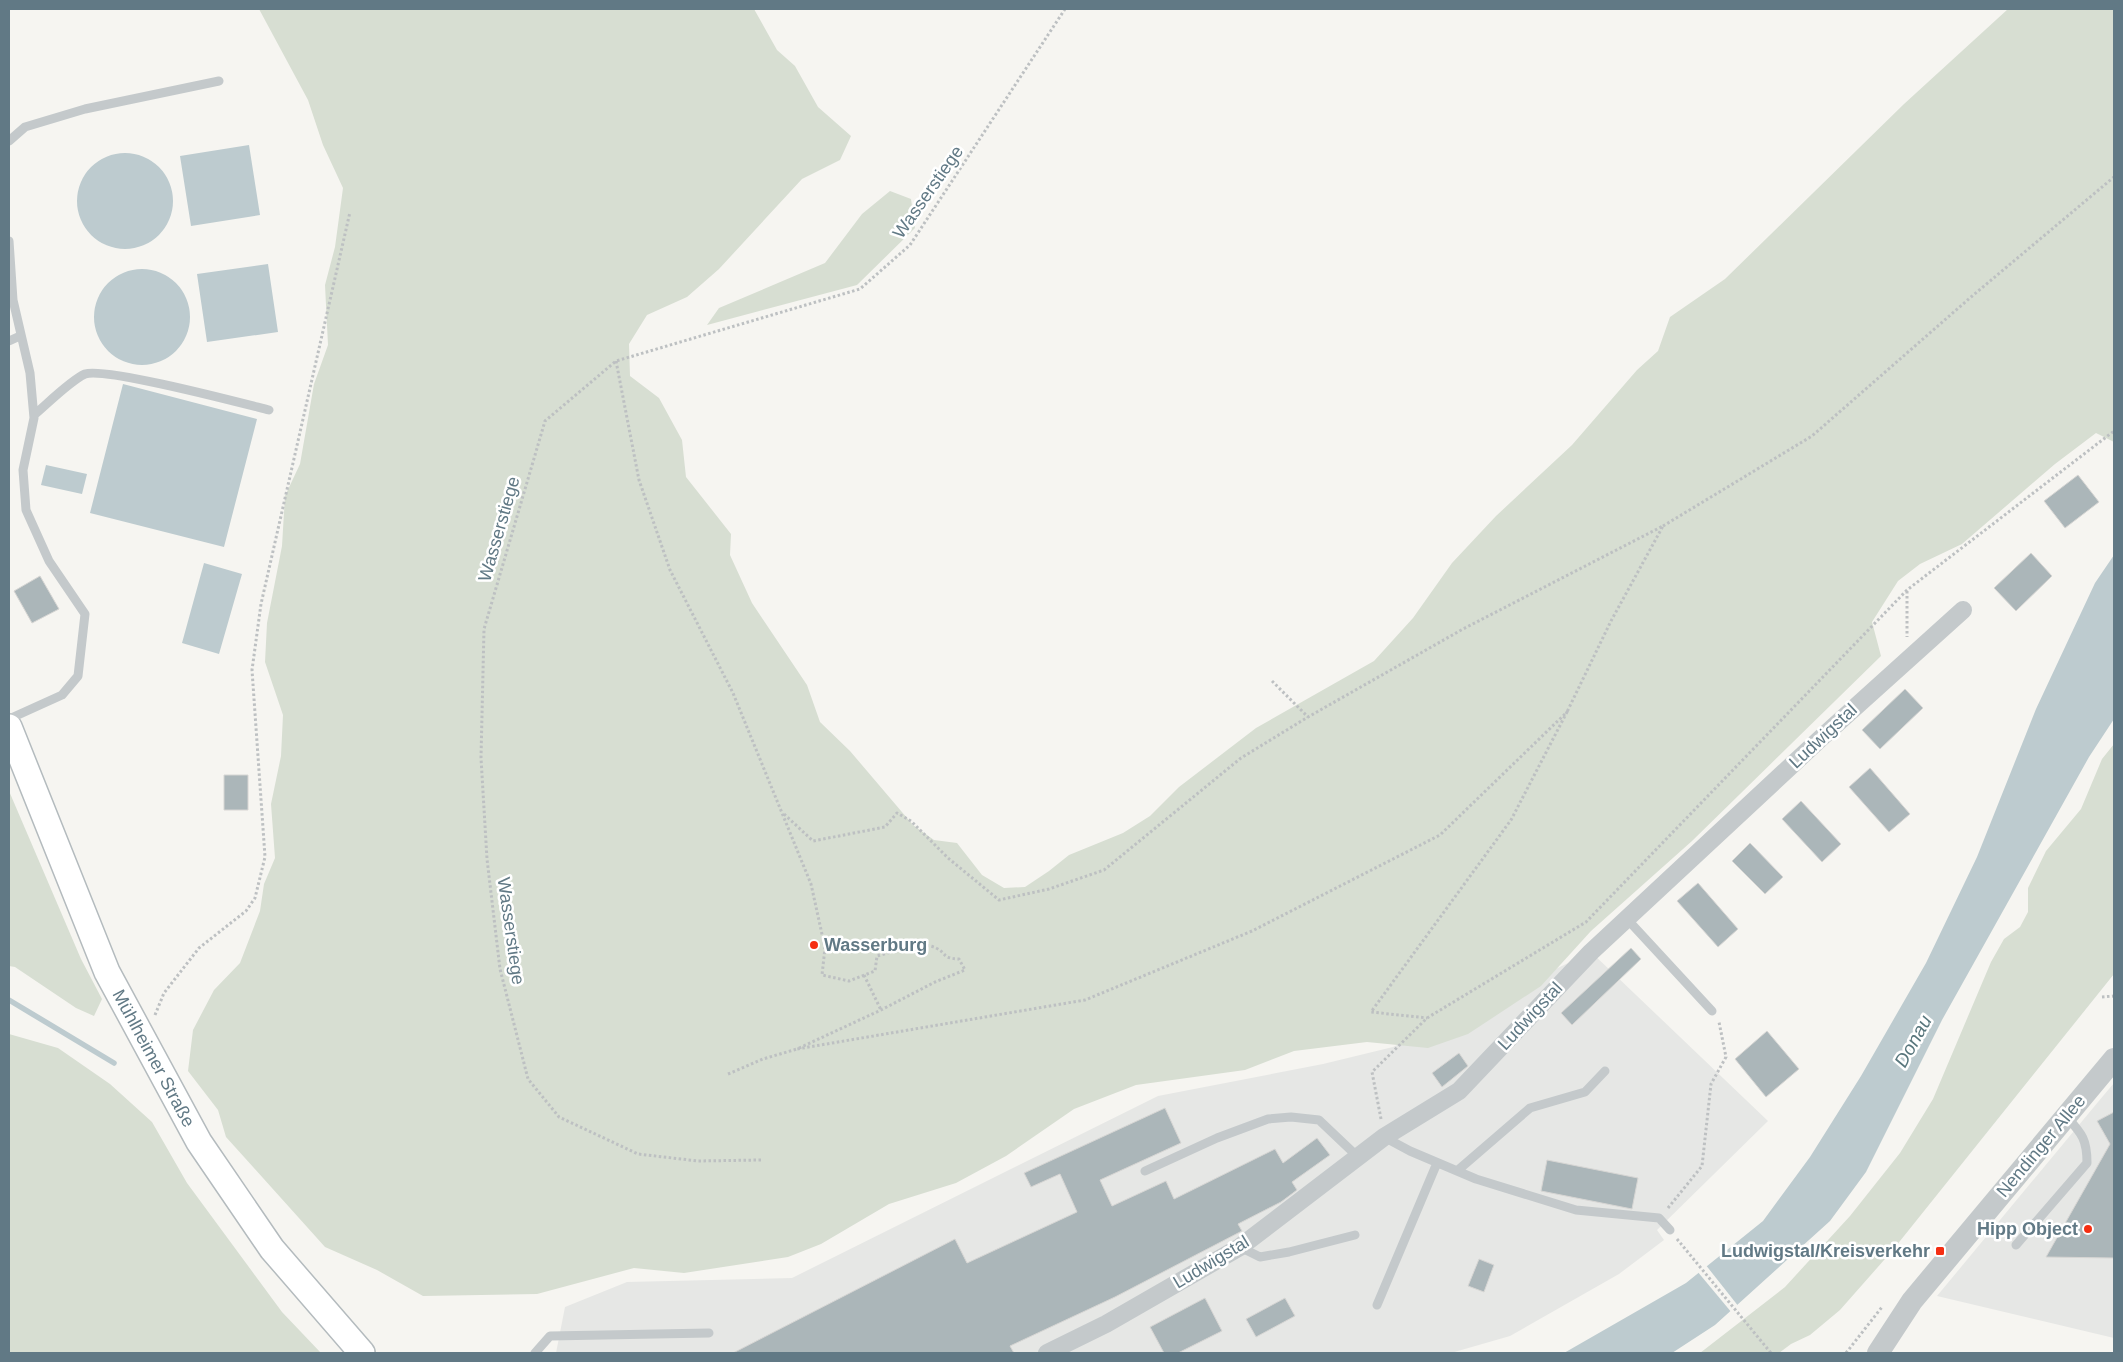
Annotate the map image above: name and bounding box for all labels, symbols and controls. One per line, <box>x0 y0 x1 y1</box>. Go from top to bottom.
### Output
street label: Wasserstiege <box>889 142 967 242</box>
street label: Wasserstiege <box>474 474 524 584</box>
street label: Ludwigstal <box>1785 700 1861 772</box>
street label: Wasserstiege <box>494 876 528 986</box>
place label: Wasserburg <box>824 935 927 955</box>
marker: Wasserburg <box>808 939 820 951</box>
street label: Ludwigstal <box>1494 978 1566 1054</box>
street label: Mühlheimer Straße <box>108 986 199 1130</box>
water label: Donau <box>1890 1011 1936 1071</box>
street label: Nendinger Allee <box>1992 1091 2090 1201</box>
place label: Hipp Object <box>1977 1219 2078 1239</box>
marker: Hipp Object <box>2082 1223 2094 1235</box>
street label: Ludwigstal <box>1169 1232 1253 1292</box>
place label: Ludwigstal/Kreisverkehr <box>1721 1241 1930 1261</box>
marker: Ludwigstal/Kreisverkehr <box>1934 1245 1946 1257</box>

